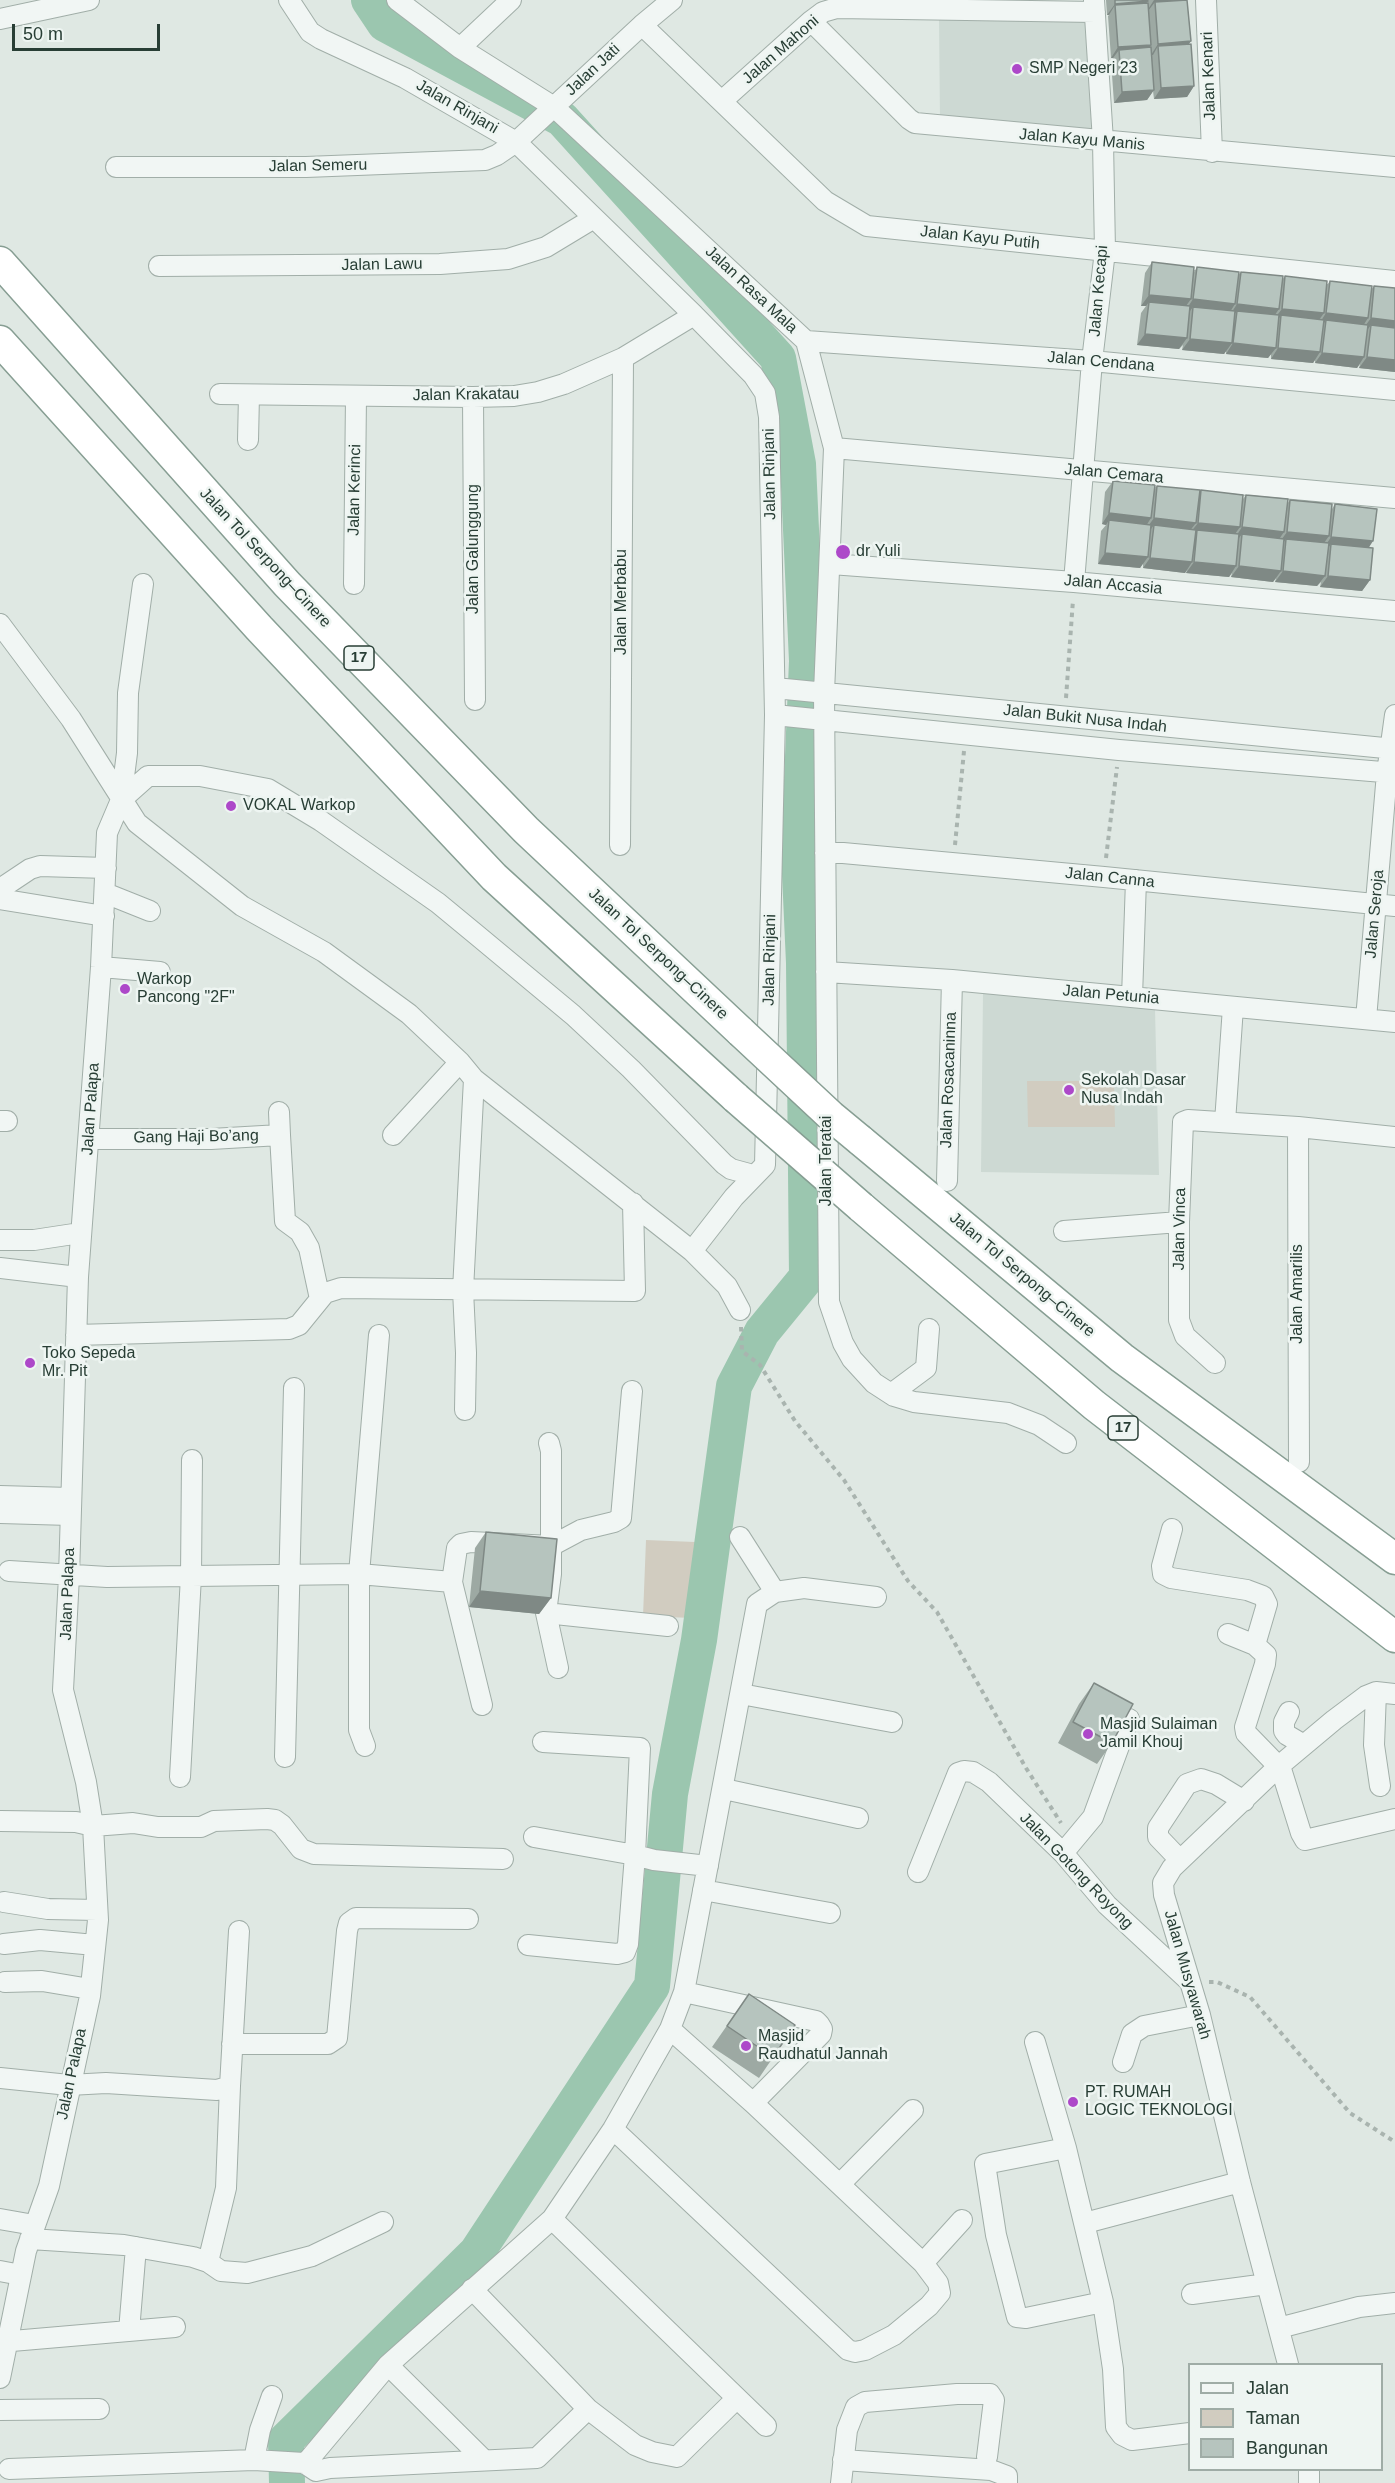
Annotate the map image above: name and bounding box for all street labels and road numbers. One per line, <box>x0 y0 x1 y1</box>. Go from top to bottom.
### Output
street label: Jalan Mahoni <box>739 12 823 88</box>
street label: Jalan Kenari <box>1198 31 1220 121</box>
street label: Jalan Jati <box>562 40 624 100</box>
street label: Jalan Rinjani <box>413 76 501 138</box>
street label: Jalan Kayu Manis <box>1018 125 1146 155</box>
street label: Jalan Semeru <box>268 156 368 176</box>
street label: Jalan Kayu Putih <box>919 222 1041 254</box>
street label: Jalan Rasa Mala <box>701 242 801 338</box>
street label: Jalan Kecapi <box>1085 245 1113 337</box>
street label: Jalan Lawu <box>341 255 423 275</box>
street label: Jalan Cendana <box>1047 348 1155 376</box>
street label: Jalan Krakatau <box>412 384 520 406</box>
street label: Jalan Rinjani <box>760 428 780 520</box>
street label: Jalan Kerinci <box>345 444 365 536</box>
street label: Jalan Cemara <box>1064 460 1164 488</box>
street label: Jalan Tol Serpong–Cinere <box>195 484 335 632</box>
street label: Jalan Galunggung <box>464 484 484 614</box>
street label: Jalan Merbabu <box>612 549 632 655</box>
street label: Jalan Accasia <box>1063 571 1163 599</box>
road number: 17 <box>344 646 374 670</box>
street label: Jalan Bukit Nusa Indah <box>1002 701 1168 737</box>
street label: Jalan Canna <box>1064 864 1156 892</box>
street label: Jalan Seroja <box>1362 869 1388 959</box>
street label: Jalan Tol Serpong–Cinere <box>584 884 732 1024</box>
street label: Jalan Rinjani <box>760 914 780 1006</box>
street label: Jalan Petunia <box>1062 981 1160 1009</box>
street label: Jalan Rosacaninna <box>937 1012 961 1148</box>
street label: Jalan Palapa <box>78 1062 104 1156</box>
street label: Jalan Teratai <box>817 1116 837 1206</box>
street label: Gang Haji Bo’ang <box>133 1126 259 1148</box>
street label: Jalan Vinca <box>1170 1188 1190 1270</box>
street label: Jalan Tol Serpong–Cinere <box>945 1208 1099 1342</box>
street label: Jalan Amarilis <box>1288 1244 1308 1344</box>
road number: 17 <box>1108 1416 1138 1440</box>
street label: Jalan Palapa <box>57 1547 79 1641</box>
street label: Jalan Gotong Royong <box>1015 1809 1137 1933</box>
street label: Jalan Musyawarah <box>1159 1908 1215 2042</box>
street label: Jalan Palapa <box>53 2027 91 2121</box>

